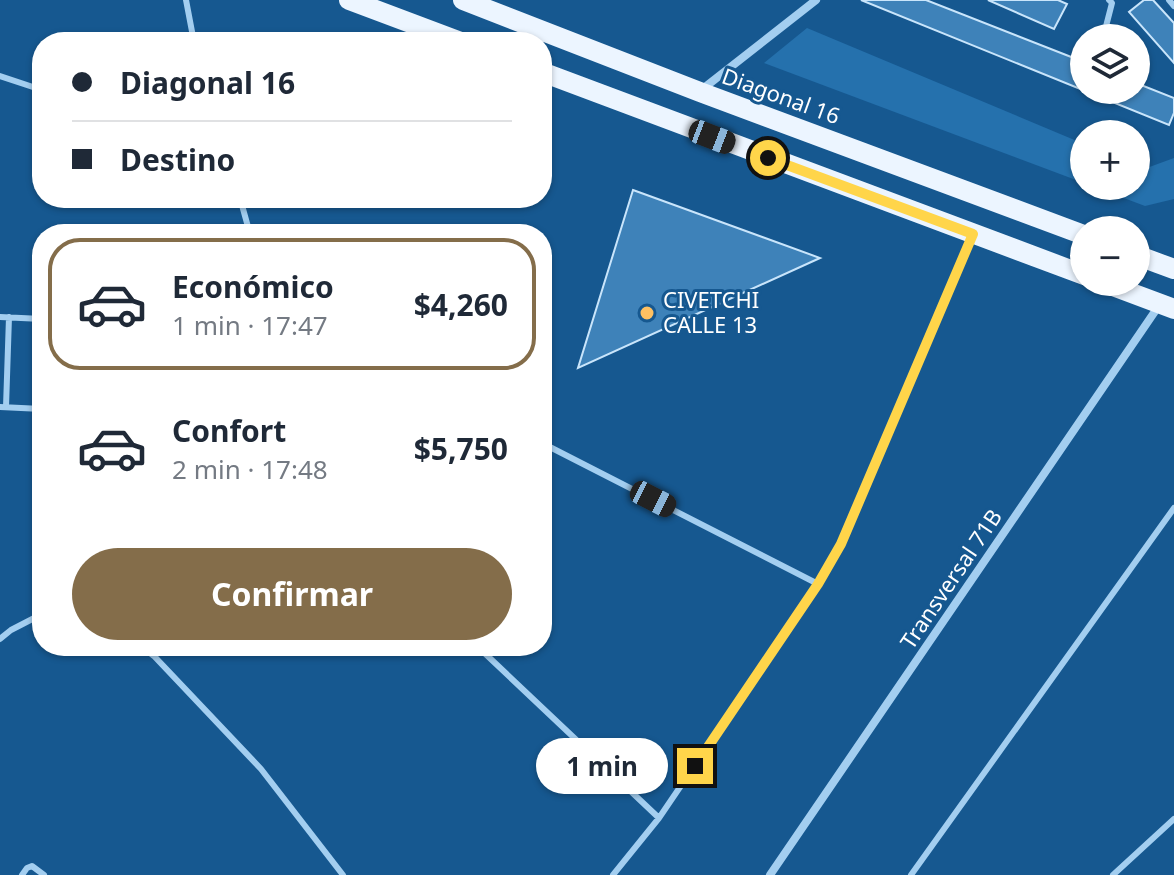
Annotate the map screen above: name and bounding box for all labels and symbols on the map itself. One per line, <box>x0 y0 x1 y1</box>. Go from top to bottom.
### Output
street label: Diagonal 16 <box>718 60 844 130</box>
car <box>685 117 739 157</box>
route start <box>750 140 786 176</box>
place label: CIVETCHI CALLE 13 <box>663 284 759 339</box>
marker: CIVETCHI CALLE 13 <box>638 304 656 322</box>
car <box>626 477 680 521</box>
street label: Transversal 71B <box>892 503 1008 654</box>
callout: 1 min <box>535 738 667 794</box>
route end <box>677 748 713 784</box>

